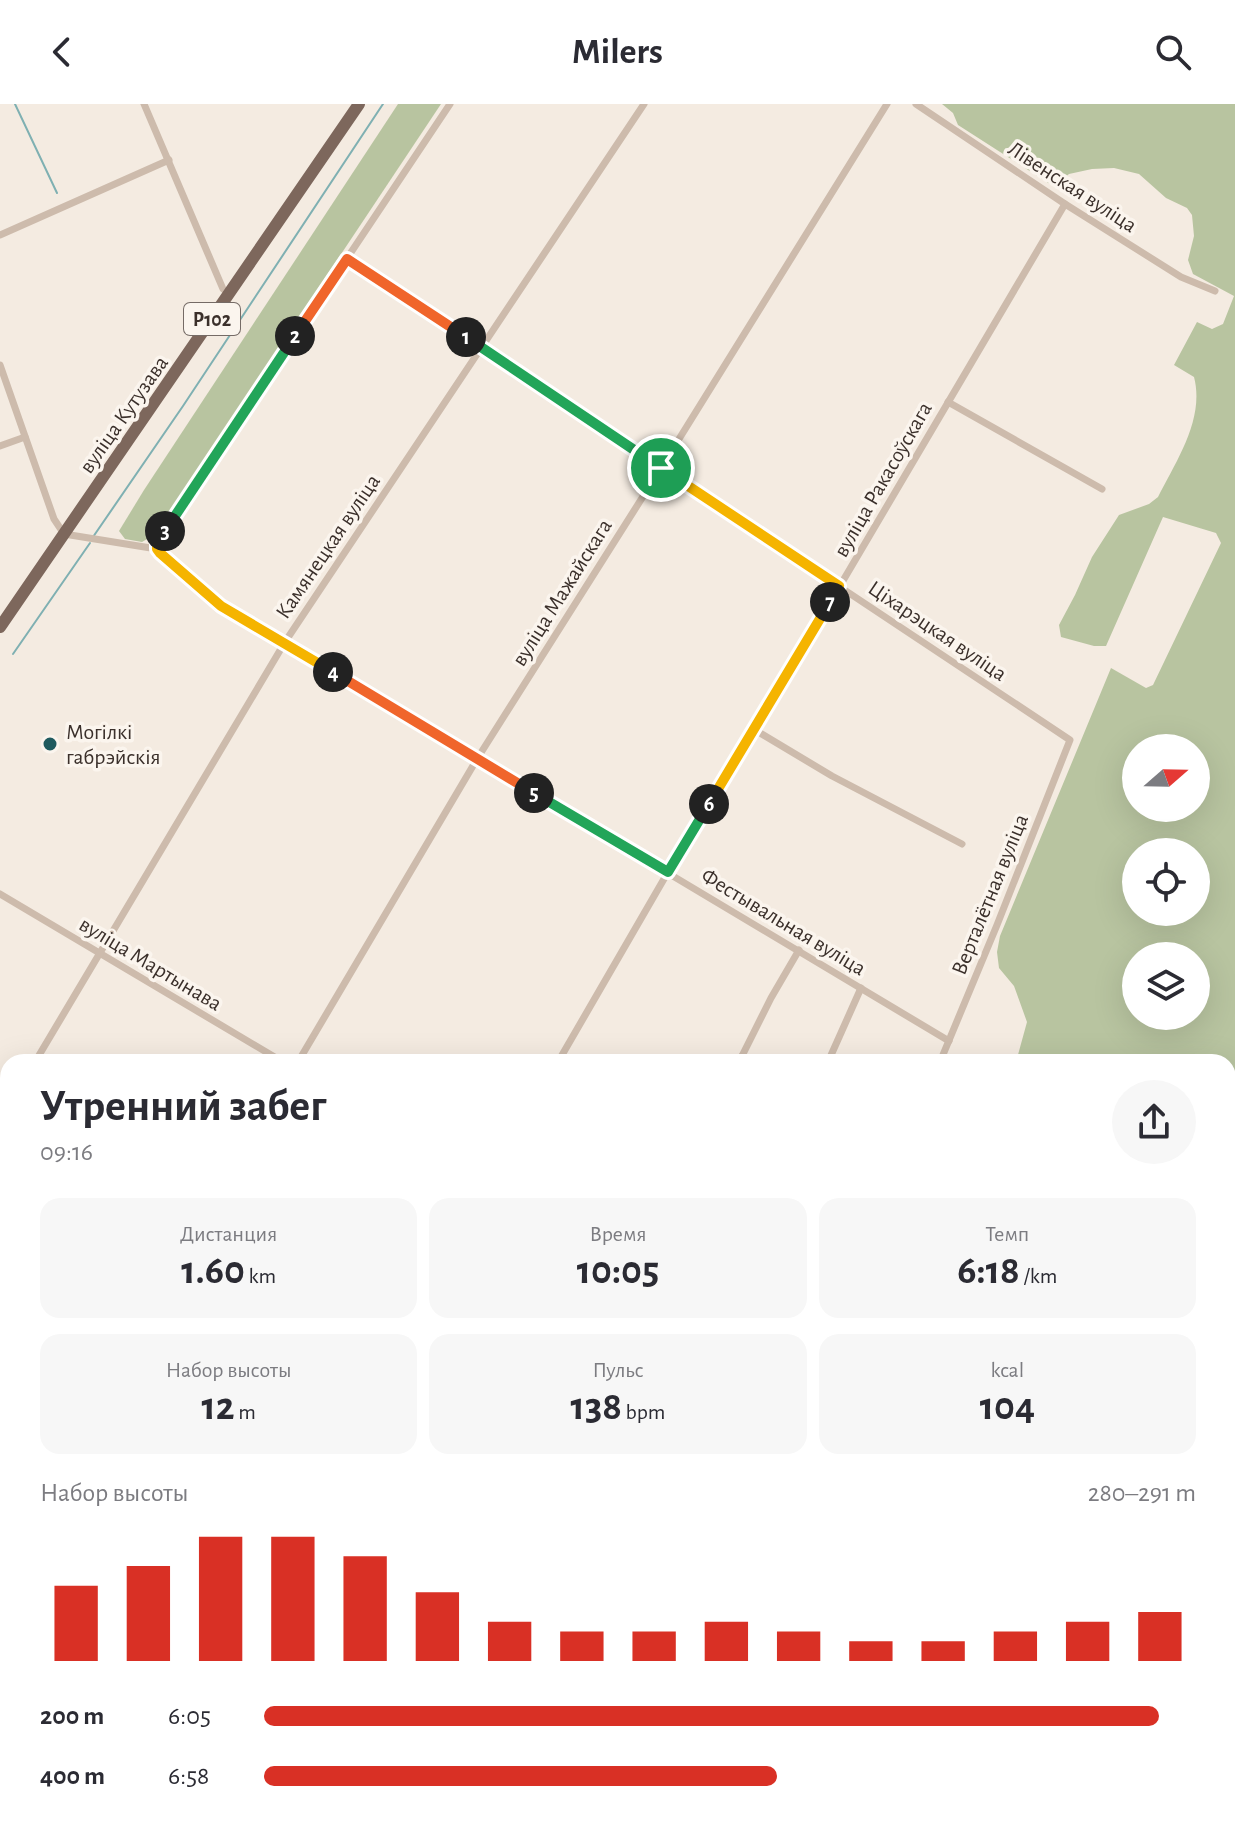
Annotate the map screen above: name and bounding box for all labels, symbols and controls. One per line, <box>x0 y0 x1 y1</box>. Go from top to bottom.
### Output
icon: back <box>40 30 84 74</box>
icon: search <box>1151 30 1195 74</box>
text: Milers <box>572 34 663 70</box>
street label: Лівенская вуліца <box>1004 137 1141 236</box>
road number: Р102 <box>184 303 240 335</box>
pin: 2 <box>275 316 315 356</box>
pin: 1 <box>446 317 486 357</box>
text: 2 <box>290 325 300 347</box>
text: 1 <box>462 326 470 348</box>
street label: вуліца Кутузава <box>75 352 172 477</box>
street label: вуліца Ракасоўскага <box>830 398 936 561</box>
pin <box>627 434 695 502</box>
icon: arrive <box>639 446 683 490</box>
street label: Камянецкая вуліца <box>271 470 384 623</box>
pin: 3 <box>145 511 185 551</box>
street label: вуліца Мажайскага <box>508 515 616 670</box>
text: 3 <box>160 520 170 542</box>
street label: Ціхарэцкая вуліца <box>864 577 1011 685</box>
pin: 7 <box>810 582 850 622</box>
text: 7 <box>825 591 835 613</box>
pin: 4 <box>313 652 353 692</box>
text: 4 <box>327 661 339 683</box>
place label: Могілкі габрэйскія <box>66 721 161 768</box>
north arrow <box>1122 734 1210 822</box>
map controls <box>1122 734 1210 1030</box>
marker: Могілкі габрэйскія <box>41 735 59 753</box>
pin: 5 <box>514 773 554 813</box>
text: 5 <box>529 782 539 804</box>
pin: 6 <box>689 784 729 824</box>
text: 6 <box>704 793 714 815</box>
street label: Верталётная вуліца <box>948 811 1032 978</box>
button: locate <box>1122 838 1210 926</box>
street label: Фестывальная вуліца <box>697 864 870 980</box>
street label: вуліца Мартынава <box>75 913 226 1015</box>
button: layers <box>1122 942 1210 1030</box>
button: share <box>1112 1080 1196 1164</box>
text: Утренний забег <box>40 1085 326 1129</box>
text: 09:16 <box>40 1139 93 1165</box>
text: Дистанция <box>180 1223 277 1245</box>
text: Время <box>589 1223 647 1245</box>
text: Темп <box>985 1223 1029 1245</box>
text: 1.60 <box>181 1251 245 1291</box>
text: 10:05 <box>577 1251 659 1291</box>
text: 6:18 <box>957 1251 1020 1291</box>
text: km <box>245 1265 276 1287</box>
text: /km <box>1020 1265 1057 1287</box>
text: Набор высоты <box>166 1359 292 1381</box>
text: Пульс <box>592 1359 644 1381</box>
text: kcal <box>991 1359 1024 1381</box>
text: 12 <box>201 1387 235 1427</box>
text: 138 <box>571 1387 622 1427</box>
text: 104 <box>980 1387 1035 1427</box>
text: m <box>235 1401 256 1423</box>
text: bpm <box>622 1401 665 1423</box>
text: Набор высоты <box>40 1480 189 1506</box>
text: 280–291 m <box>1088 1480 1196 1506</box>
text: 200 m <box>40 1703 104 1729</box>
text: 6:05 <box>168 1703 211 1729</box>
text: 400 m <box>40 1763 105 1789</box>
text: 6:58 <box>168 1763 209 1789</box>

